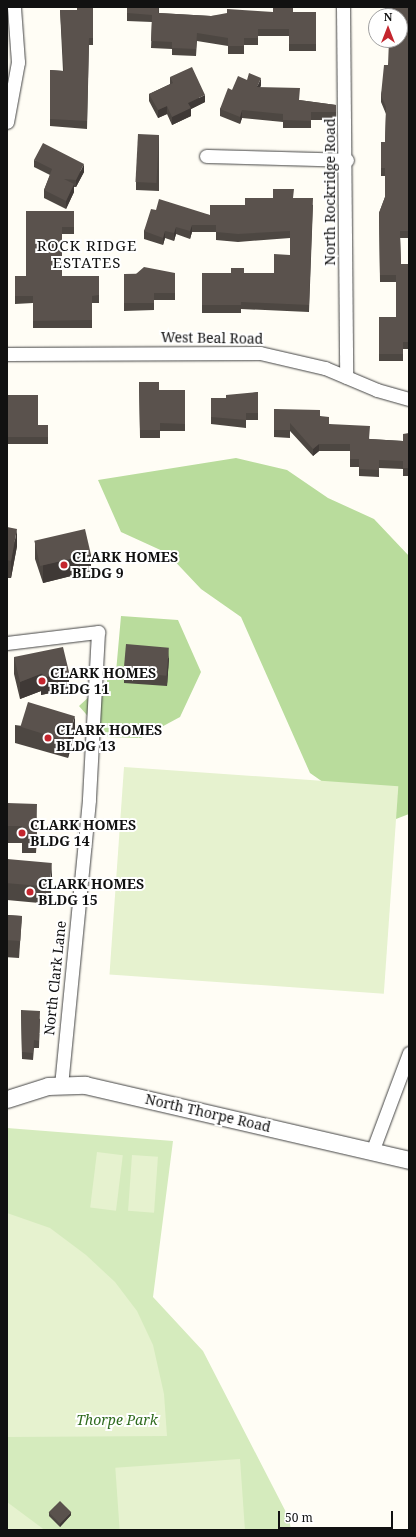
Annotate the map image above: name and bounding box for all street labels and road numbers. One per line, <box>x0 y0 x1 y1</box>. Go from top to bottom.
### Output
street label: North Rockridge Road <box>322 118 338 266</box>
street label: West Beal Road <box>161 329 263 347</box>
street label: North Clark Lane <box>41 920 69 1036</box>
street label: North Thorpe Road <box>144 1090 272 1136</box>

